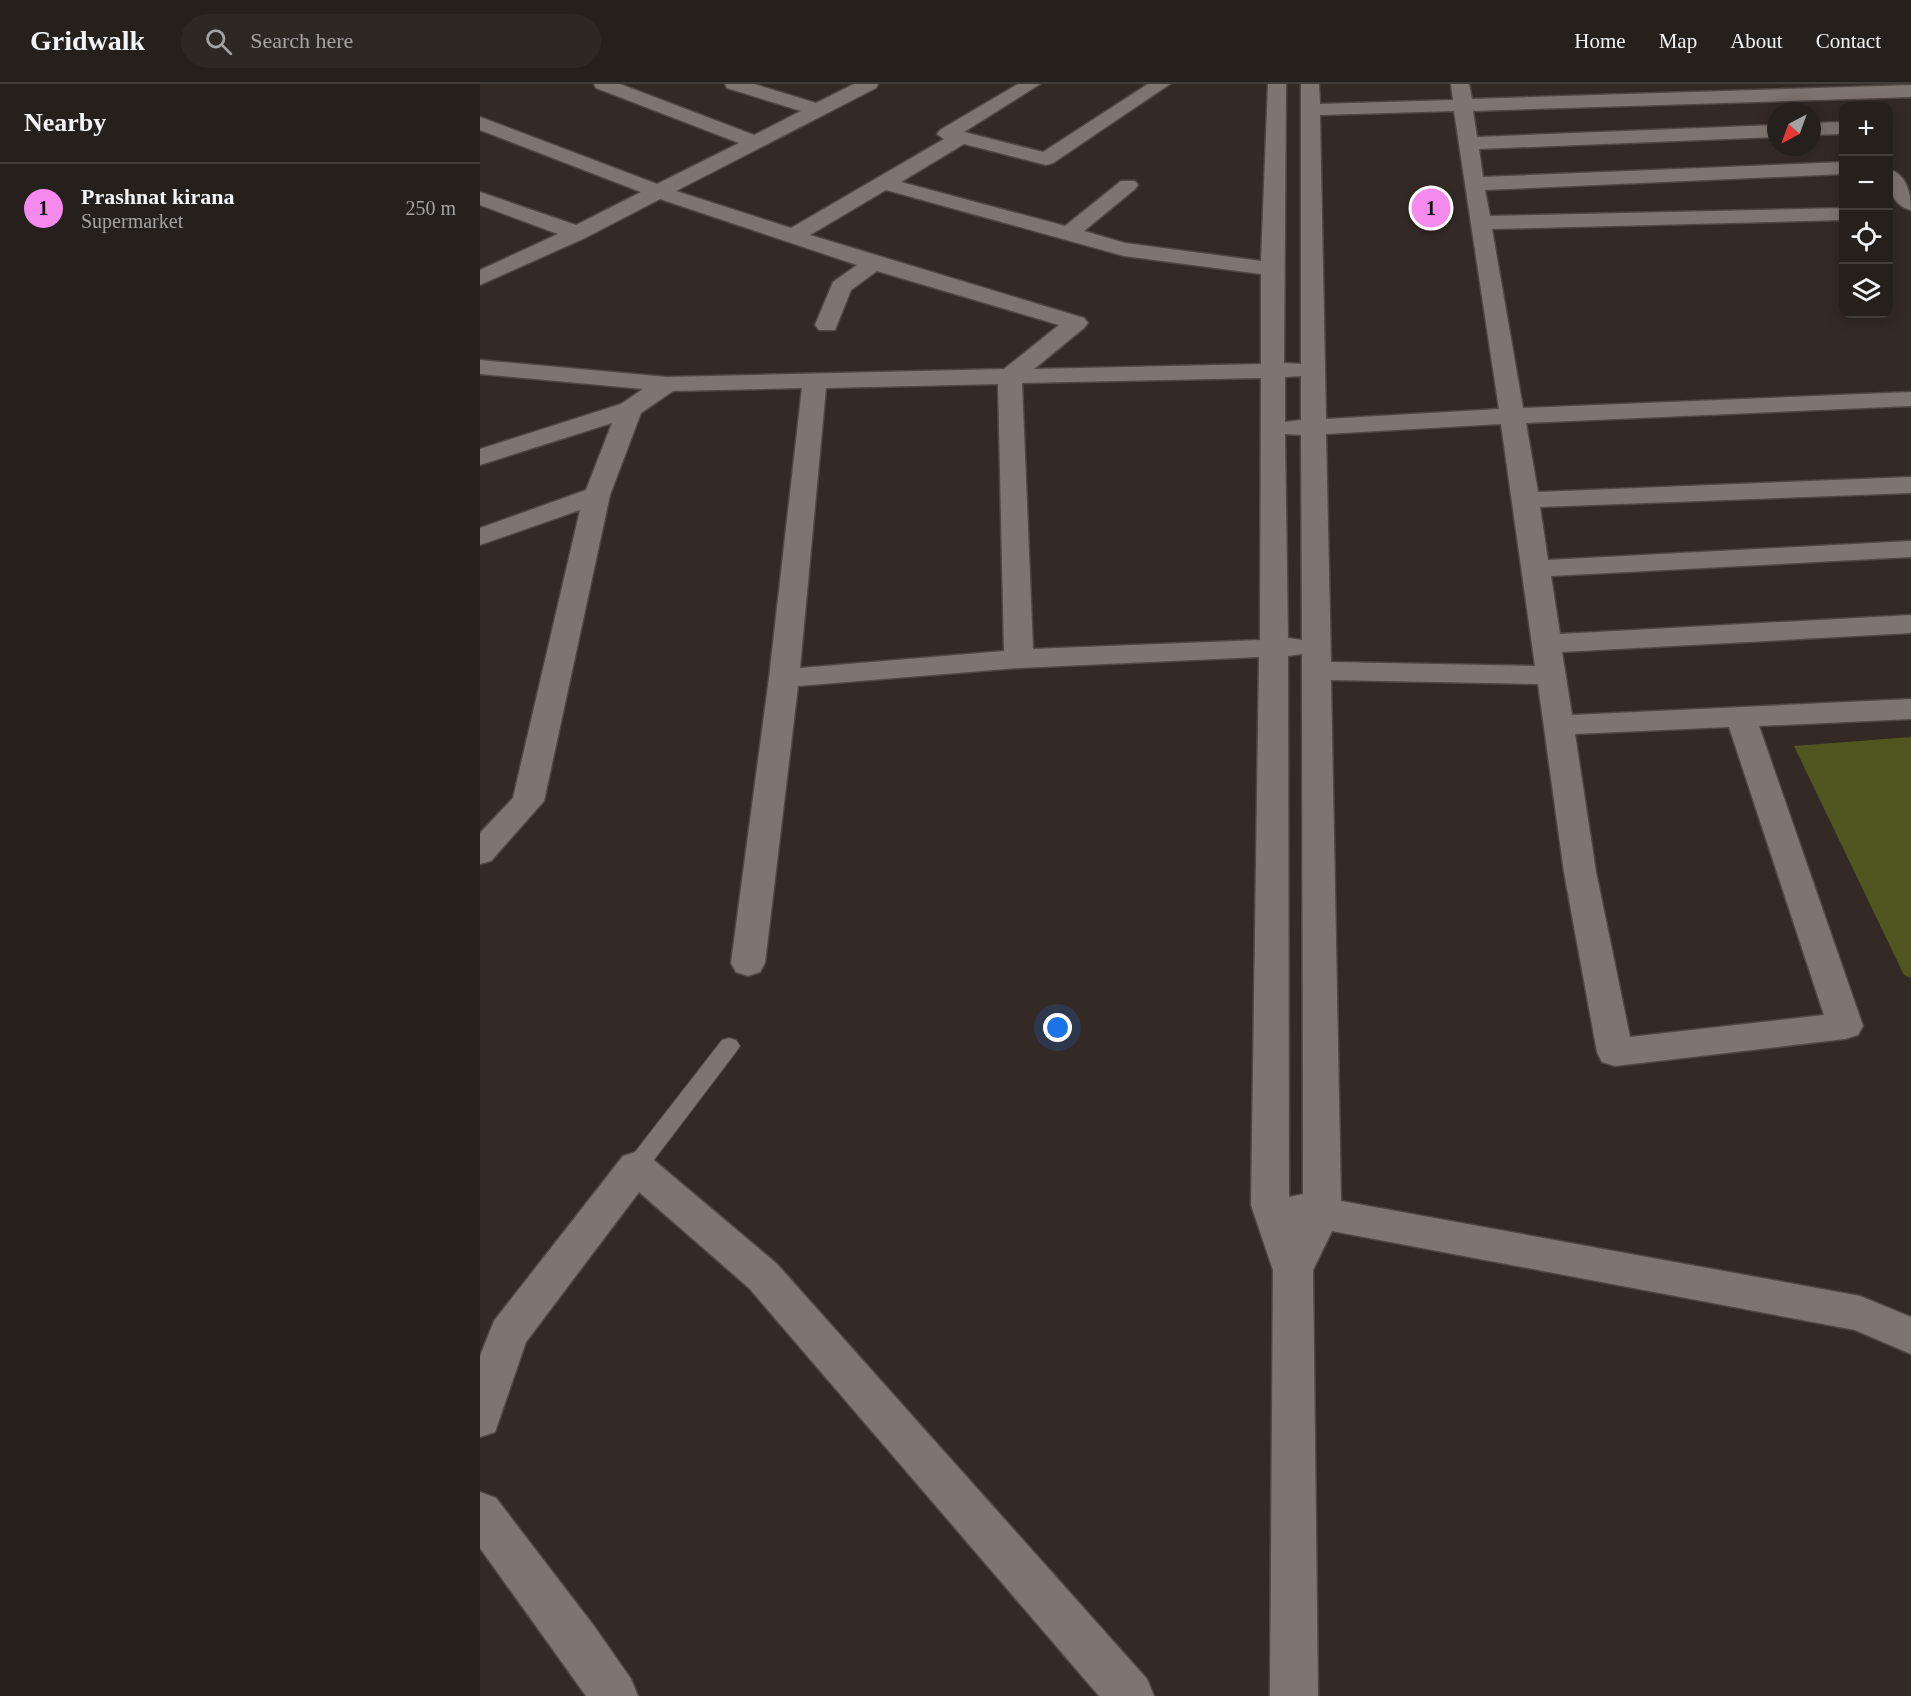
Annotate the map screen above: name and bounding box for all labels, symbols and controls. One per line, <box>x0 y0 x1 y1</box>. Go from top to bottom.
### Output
search box <box>181 14 601 68</box>
text: Gridwalk <box>30 25 145 56</box>
icon: search <box>202 25 235 58</box>
text: Search here <box>250 28 353 53</box>
text: Home <box>1574 29 1626 53</box>
text: Map <box>1659 29 1697 53</box>
text: About <box>1730 29 1783 53</box>
text: Contact <box>1816 29 1881 53</box>
north arrow <box>1767 102 1821 156</box>
map controls <box>1839 102 1893 318</box>
button: + <box>1839 102 1893 156</box>
text: Nearby <box>24 108 106 137</box>
button: − <box>1839 156 1893 210</box>
text: Prashnat kirana <box>81 184 234 209</box>
pin: 1 <box>1412 186 1450 230</box>
text: 1 <box>39 197 49 219</box>
text: 250 m <box>405 197 456 219</box>
text: Supermarket <box>81 210 183 232</box>
button: locate <box>1839 210 1893 264</box>
button: layers <box>1839 264 1893 318</box>
your location <box>1043 1013 1072 1042</box>

